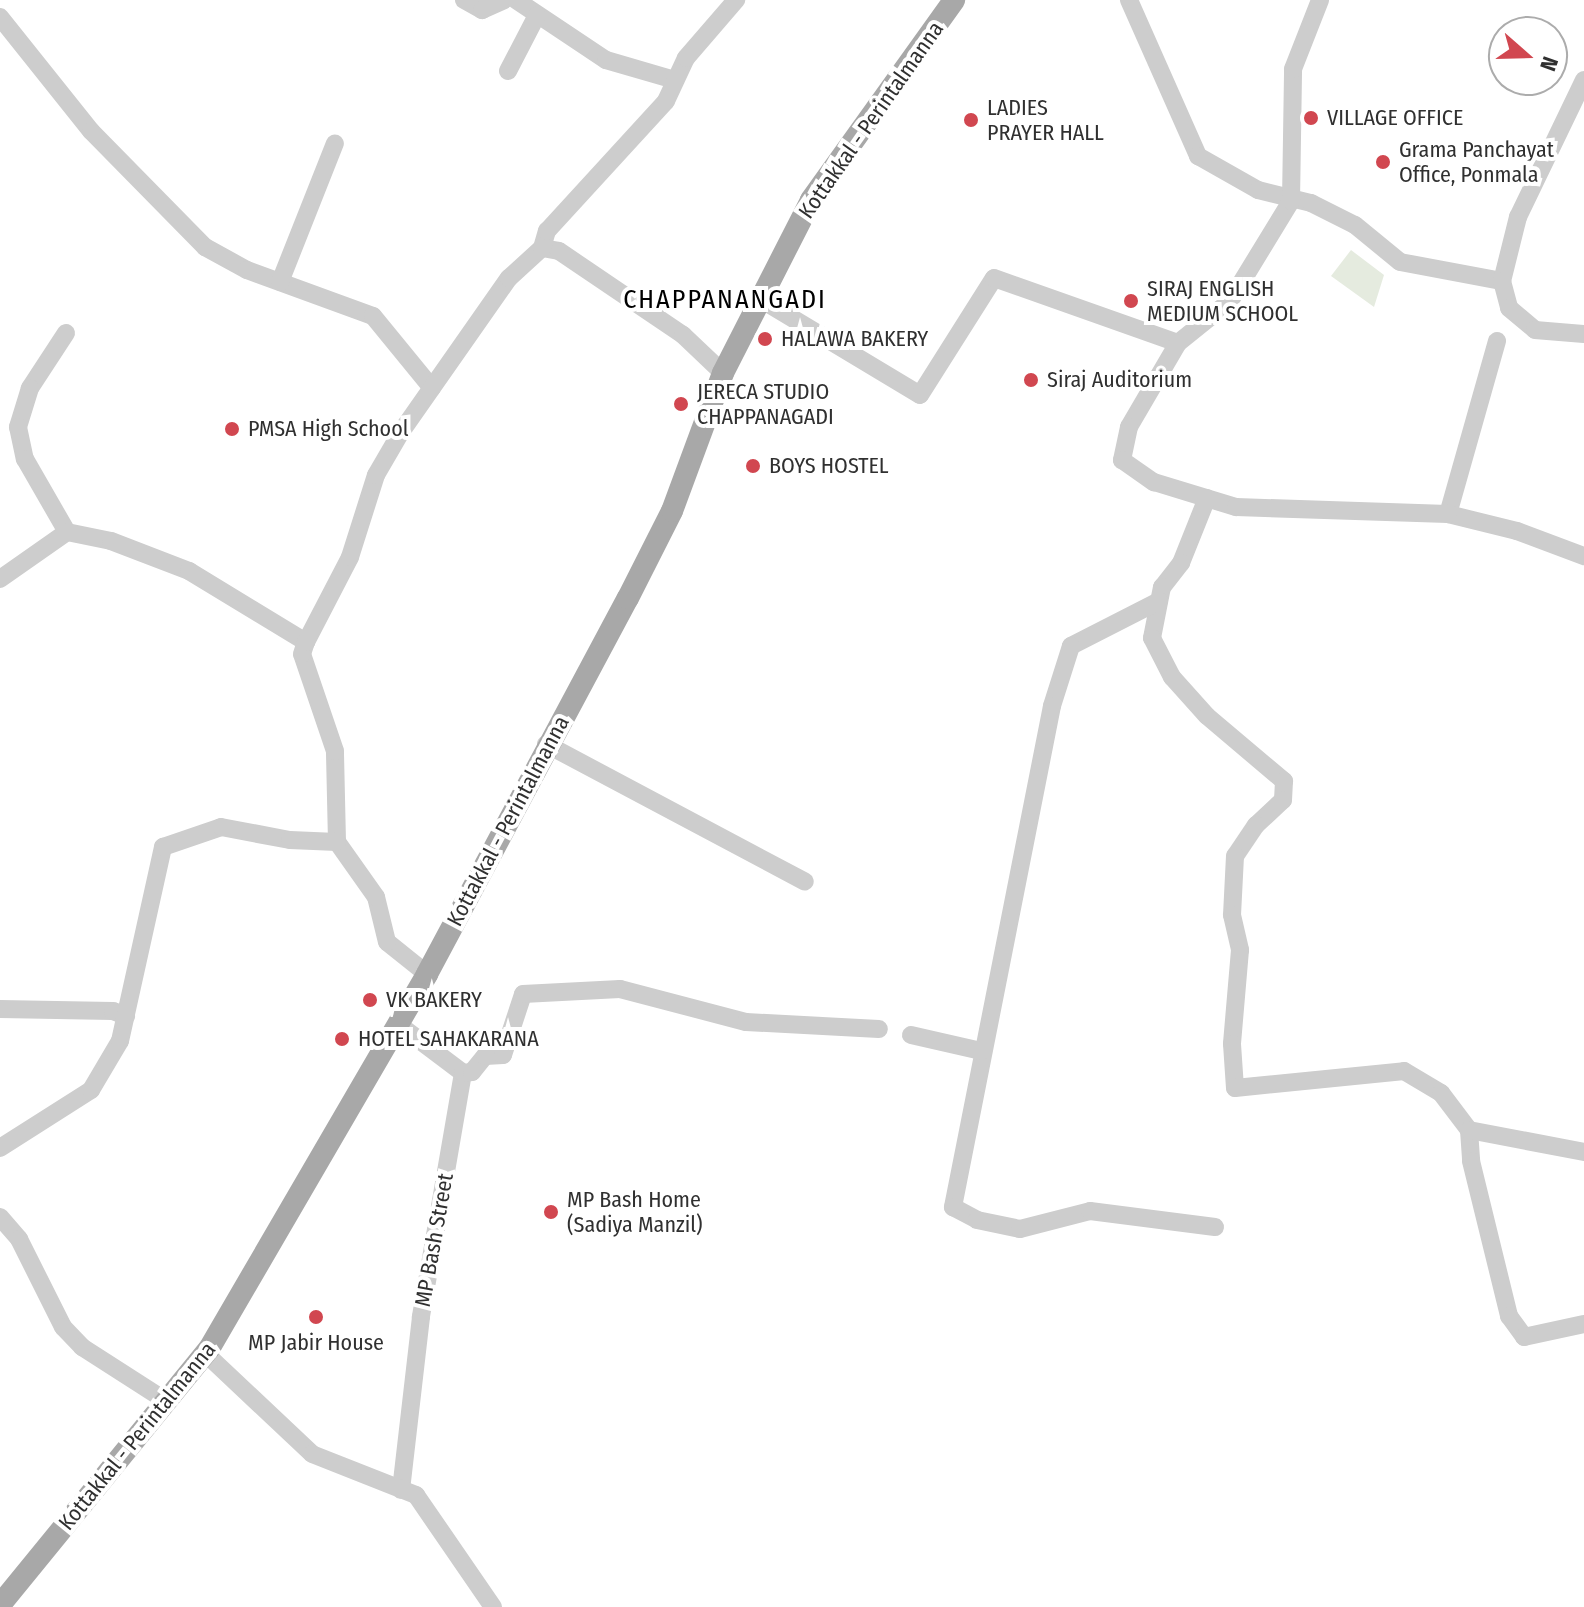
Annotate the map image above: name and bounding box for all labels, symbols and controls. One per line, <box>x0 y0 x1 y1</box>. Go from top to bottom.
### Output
street label: Kottakkal - Perintalmanna <box>793 16 949 224</box>
north arrow <box>1488 16 1568 96</box>
text: N <box>1534 53 1564 75</box>
place label: LADIES PRAYER HALL <box>987 94 1104 146</box>
place label: VILLAGE OFFICE <box>1327 105 1463 131</box>
marker: VILLAGE OFFICE <box>1302 109 1320 127</box>
marker: LADIES PRAYER HALL <box>962 111 980 129</box>
place label: Grama Panchayat Office, Ponmala <box>1399 136 1554 188</box>
marker: Grama Panchayat Office, Ponmala <box>1374 153 1392 171</box>
place label: SIRAJ ENGLISH MEDIUM SCHOOL <box>1147 275 1298 326</box>
district label: CHAPPANANGADI <box>623 284 827 316</box>
marker: SIRAJ ENGLISH MEDIUM SCHOOL <box>1122 292 1140 310</box>
place label: HALAWA BAKERY <box>781 326 928 352</box>
marker: HALAWA BAKERY <box>756 330 774 348</box>
place label: Siraj Auditorium <box>1047 367 1192 393</box>
marker: Siraj Auditorium <box>1022 371 1040 389</box>
place label: JERECA STUDIO CHAPPANAGADI <box>697 378 834 430</box>
marker: JERECA STUDIO CHAPPANAGADI <box>672 395 690 413</box>
place label: PMSA High School <box>248 416 409 442</box>
marker: PMSA High School <box>223 420 241 438</box>
place label: BOYS HOSTEL <box>769 453 889 479</box>
marker: BOYS HOSTEL <box>744 457 762 475</box>
street label: Kottakkal - Perintalmanna <box>441 711 575 931</box>
place label: VK BAKERY <box>386 987 482 1013</box>
marker: VK BAKERY <box>361 991 379 1009</box>
place label: HOTEL SAHAKARANA <box>358 1026 539 1052</box>
marker: HOTEL SAHAKARANA <box>333 1030 351 1048</box>
street label: MP Bash Street <box>409 1171 459 1309</box>
place label: MP Bash Home (Sadiya Manzil) <box>567 1186 703 1238</box>
marker: MP Bash Home (Sadiya Manzil) <box>542 1203 560 1221</box>
marker: MP Jabir House <box>307 1308 325 1326</box>
place label: MP Jabir House <box>248 1330 384 1356</box>
street label: Kottakkal - Perintalmanna <box>53 1337 221 1535</box>

